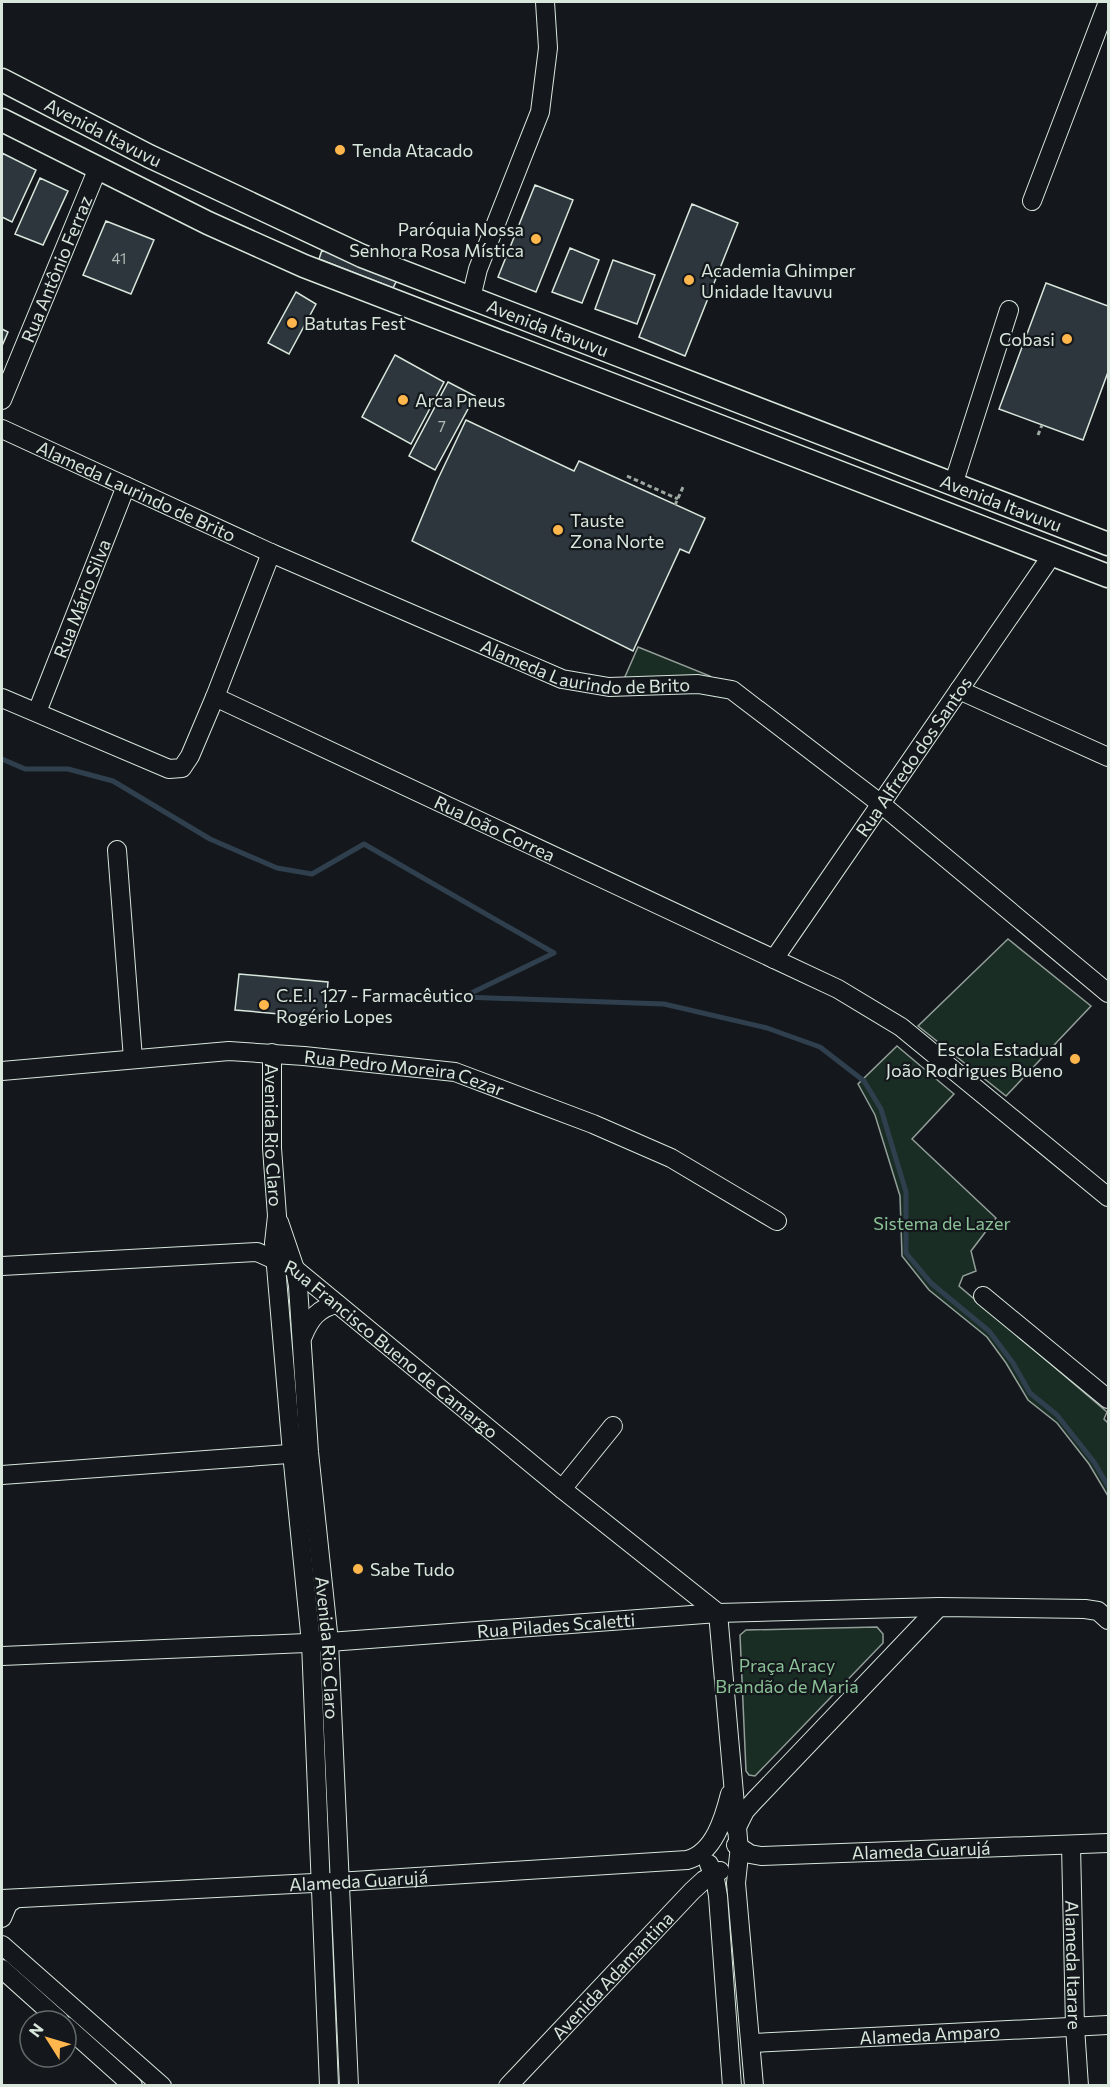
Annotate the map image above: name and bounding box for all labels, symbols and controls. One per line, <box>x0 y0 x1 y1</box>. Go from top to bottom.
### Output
street label: Avenida Itavuvu <box>41 93 165 171</box>
place label: Tenda Atacado <box>352 139 473 161</box>
marker: Tenda Atacado <box>333 143 347 157</box>
street label: Rua Antônio Ferraz <box>16 192 96 345</box>
place label: Paróquia Nossa Senhora Rosa Mística <box>349 218 524 261</box>
marker: Paróquia Nossa Senhora Rosa Mística <box>529 232 543 246</box>
house number: 41 <box>112 249 126 267</box>
place label: Academia Ghimper Unidade Itavuvu <box>701 259 856 302</box>
marker: Academia Ghimper Unidade Itavuvu <box>682 273 696 287</box>
street label: Avenida Itavuvu <box>484 294 612 361</box>
place label: Batutas Fest <box>304 312 406 334</box>
marker: Batutas Fest <box>285 316 299 330</box>
place label: Cobasi <box>999 328 1055 350</box>
marker: Cobasi <box>1060 332 1074 346</box>
place label: Arca Pneus <box>415 389 505 411</box>
marker: Arca Pneus <box>396 393 410 407</box>
house number: 7 <box>438 417 446 435</box>
street label: Alameda Laurindo de Brito <box>34 436 239 546</box>
street label: Avenida Itavuvu <box>937 469 1065 536</box>
place label: Tauste Zona Norte <box>570 509 664 552</box>
marker: Tauste Zona Norte <box>551 523 565 537</box>
street label: Rua Mário Silva <box>48 536 115 661</box>
street label: Alameda Laurindo de Brito <box>477 634 691 698</box>
street label: Rua Alfredo dos Santos <box>851 672 976 840</box>
street label: Rua João Correa <box>431 790 559 866</box>
place label: C.E.I. 127 - Farmacêutico Rogério Lopes <box>276 984 474 1027</box>
marker: C.E.I. 127 - Farmacêutico Rogério Lopes <box>257 998 271 1012</box>
place label: Escola Estadual João Rodrigues Bueno <box>886 1038 1063 1081</box>
street label: Rua Pedro Moreira Cezar <box>303 1045 507 1101</box>
marker: Escola Estadual João Rodrigues Bueno <box>1068 1052 1082 1066</box>
street label: Avenida Rio Claro <box>261 1063 287 1207</box>
park label: Sistema de Lazer <box>873 1212 1011 1234</box>
street label: Rua Francisco Bueno de Camargo <box>281 1255 503 1443</box>
place label: Sabe Tudo <box>370 1558 455 1580</box>
marker: Sabe Tudo <box>351 1562 365 1576</box>
street label: Avenida Rio Claro <box>311 1575 343 1720</box>
street label: Rua Pilades Scaletti <box>476 1608 636 1642</box>
park label: Praça Aracy Brandão de Maria <box>715 1654 859 1697</box>
street label: Alameda Guarujá <box>851 1836 991 1864</box>
street label: Alameda Guarujá <box>289 1865 428 1895</box>
street label: Alameda Itarare <box>1061 1900 1086 2030</box>
street label: Avenida Adamantina <box>547 1907 678 2044</box>
north arrow <box>18 2009 78 2069</box>
text: N <box>24 2019 47 2040</box>
street label: Alameda Amparo <box>859 2019 1001 2049</box>

